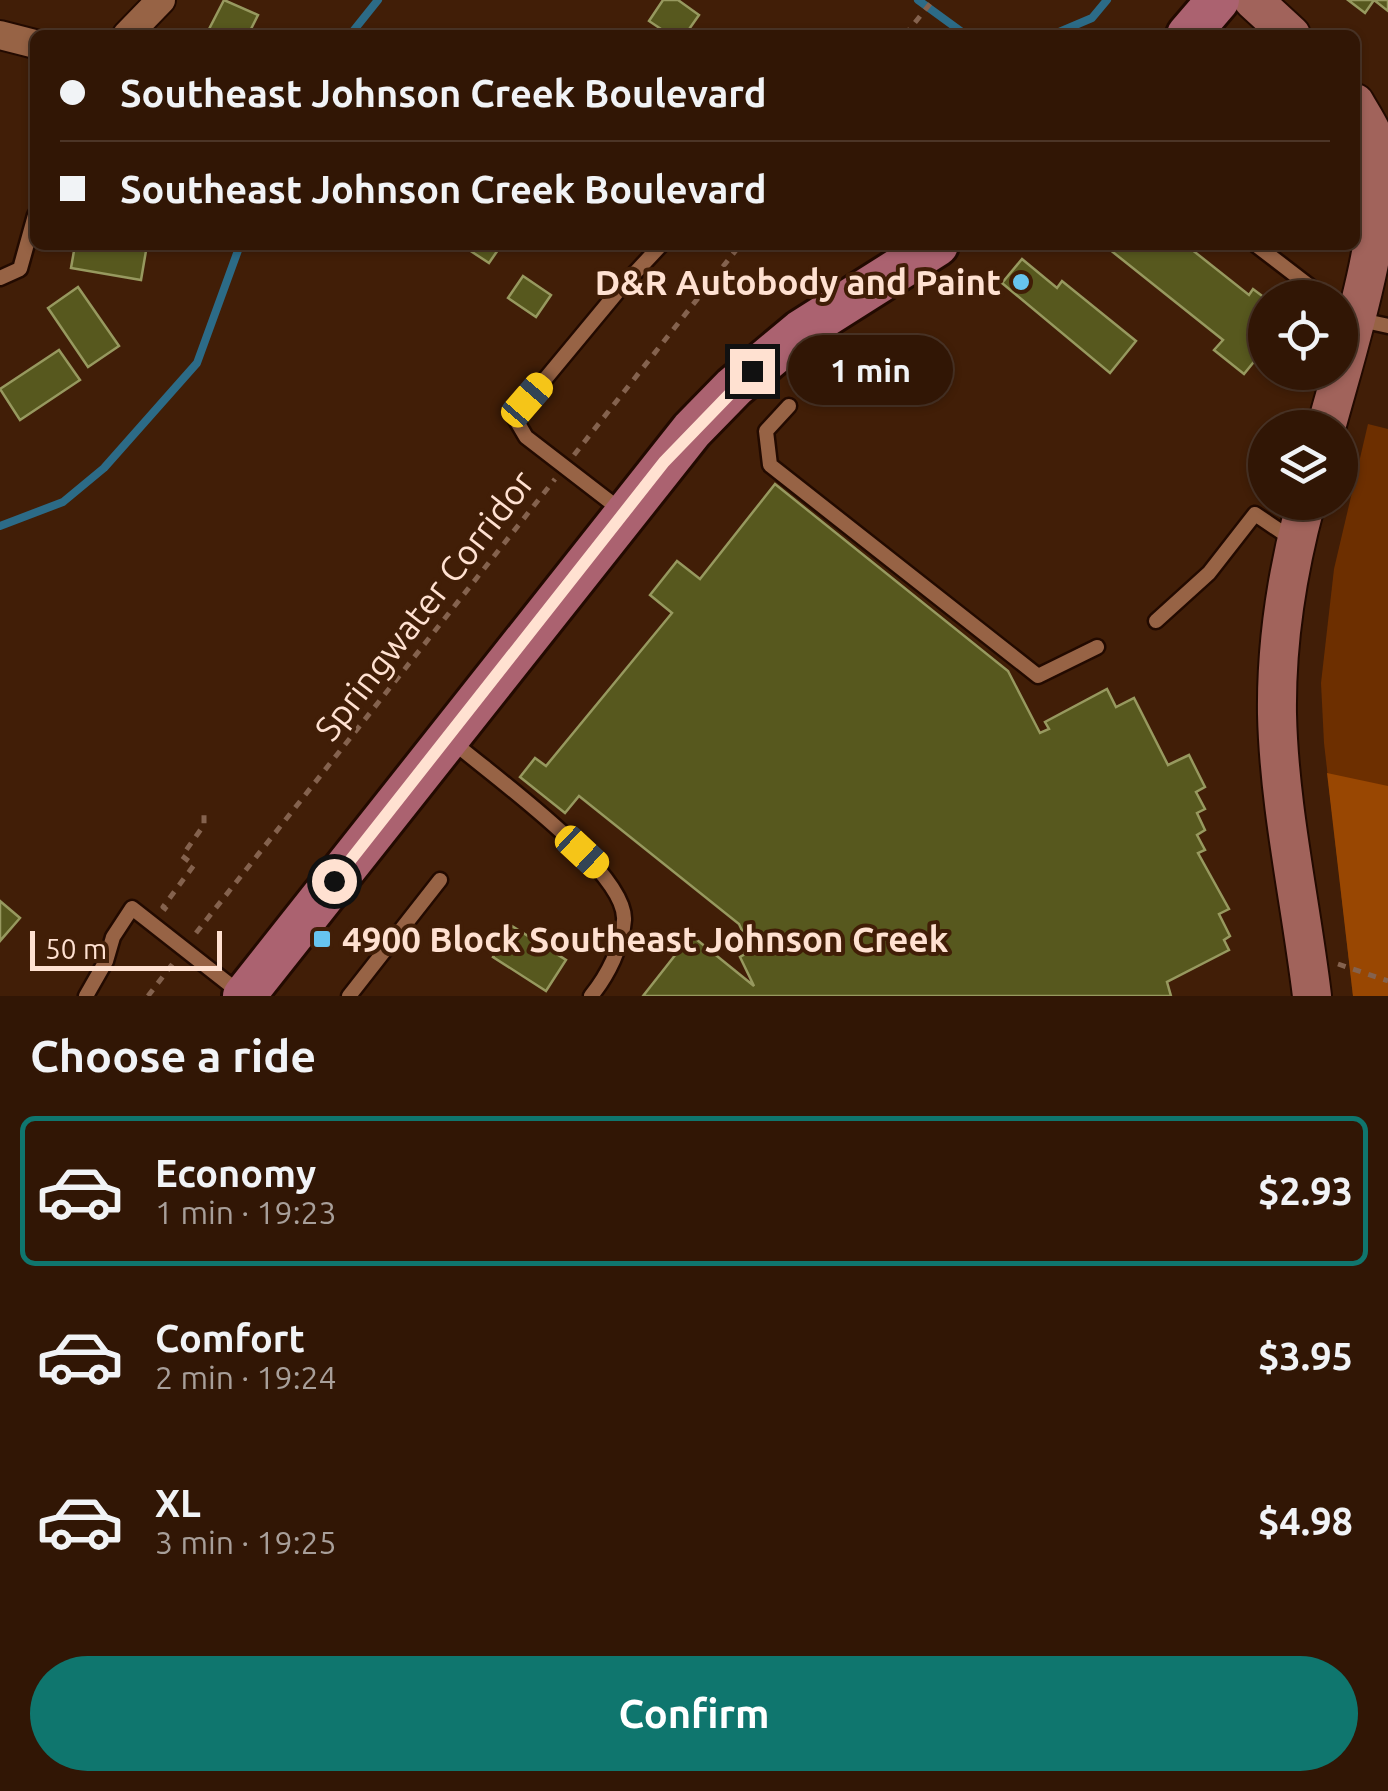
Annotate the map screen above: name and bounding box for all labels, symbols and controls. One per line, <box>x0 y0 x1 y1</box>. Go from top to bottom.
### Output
text: Southeast Johnson Creek Boulevard <box>120 72 766 114</box>
text: Southeast Johnson Creek Boulevard <box>120 168 766 210</box>
place label: D&R Autobody and Paint <box>595 262 1001 302</box>
marker: D&R Autobody and Paint <box>1010 271 1032 293</box>
map controls <box>1248 280 1358 520</box>
button: locate <box>1248 280 1358 390</box>
callout: 1 min <box>787 336 952 406</box>
route end <box>730 349 775 394</box>
text: 1 min <box>830 352 911 388</box>
car <box>496 368 558 432</box>
button: layers <box>1248 410 1358 520</box>
street label: Springwater Corridor <box>306 462 542 748</box>
car <box>550 821 614 883</box>
route start <box>312 859 357 904</box>
place label: 4900 Block Southeast Johnson Creek <box>342 919 949 959</box>
scale bar <box>30 926 222 970</box>
marker: 4900 Block Southeast Johnson Creek <box>311 928 333 950</box>
text: 50 m <box>45 933 107 964</box>
text: Choose a ride <box>30 1030 316 1081</box>
icon: car <box>35 1146 125 1236</box>
text: Economy <box>155 1152 316 1194</box>
text: $2.93 <box>1258 1170 1353 1212</box>
text: 1 min · 19:23 <box>155 1194 337 1230</box>
icon: car <box>35 1311 125 1401</box>
text: Comfort <box>155 1317 305 1359</box>
text: $3.95 <box>1258 1335 1353 1377</box>
text: 2 min · 19:24 <box>155 1359 337 1395</box>
icon: car <box>35 1476 125 1566</box>
text: XL <box>155 1482 201 1524</box>
text: $4.98 <box>1258 1500 1353 1542</box>
text: 3 min · 19:25 <box>155 1524 337 1560</box>
button: Confirm <box>30 1656 1358 1771</box>

